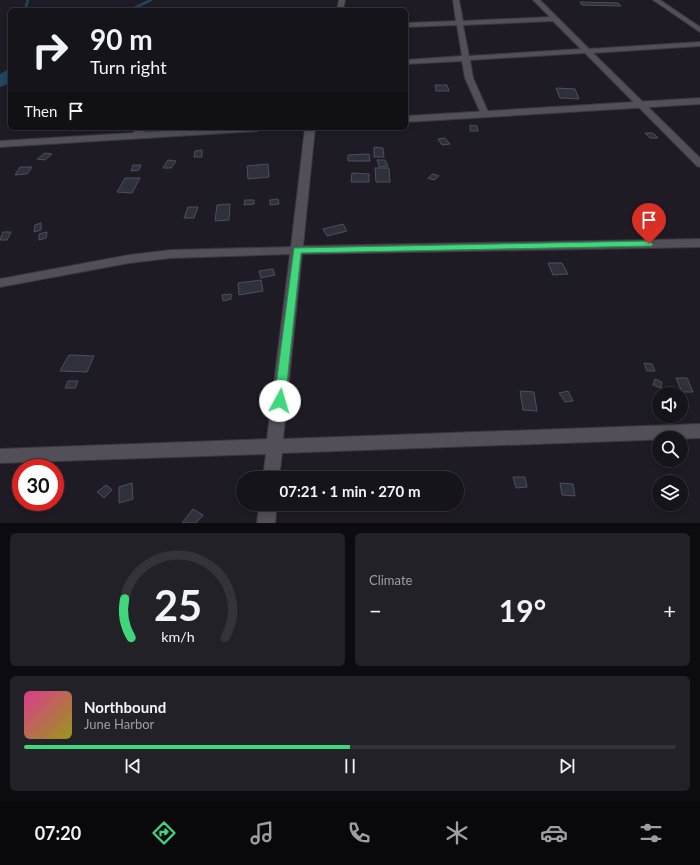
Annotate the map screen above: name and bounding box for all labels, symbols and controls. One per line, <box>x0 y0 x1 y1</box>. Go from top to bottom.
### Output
text: 90 m <box>90 22 153 56</box>
icon: right <box>24 24 76 76</box>
text: Turn right <box>90 56 167 78</box>
icon: arrive <box>65 100 87 122</box>
text: Then <box>24 102 57 120</box>
pin <box>632 203 666 244</box>
icon: arrive <box>638 209 660 231</box>
position arrow <box>259 380 301 422</box>
map controls <box>652 387 688 511</box>
button: sound <box>652 387 688 423</box>
button: search <box>652 431 688 467</box>
speed limit sign: 30 <box>12 459 64 511</box>
button: layers <box>652 475 688 511</box>
text: 07:21 · 1 min · 270 m <box>280 482 420 500</box>
text: Climate <box>369 572 412 588</box>
text: 25 <box>153 579 202 629</box>
text: 19° <box>499 592 546 628</box>
text: − <box>369 597 382 624</box>
text: + <box>663 597 676 624</box>
text: km/h <box>161 627 194 644</box>
text: Northbound <box>84 698 166 716</box>
text: June Harbor <box>84 716 154 732</box>
icon: previous <box>122 755 144 777</box>
icon: pause <box>339 755 361 777</box>
icon: next <box>556 755 578 777</box>
icon: directions <box>150 819 178 847</box>
icon: music <box>248 819 276 847</box>
icon: phone <box>345 819 373 847</box>
icon: climate <box>443 819 471 847</box>
icon: car <box>540 819 568 847</box>
icon: filters <box>637 819 665 847</box>
text: 07:20 <box>35 822 81 844</box>

